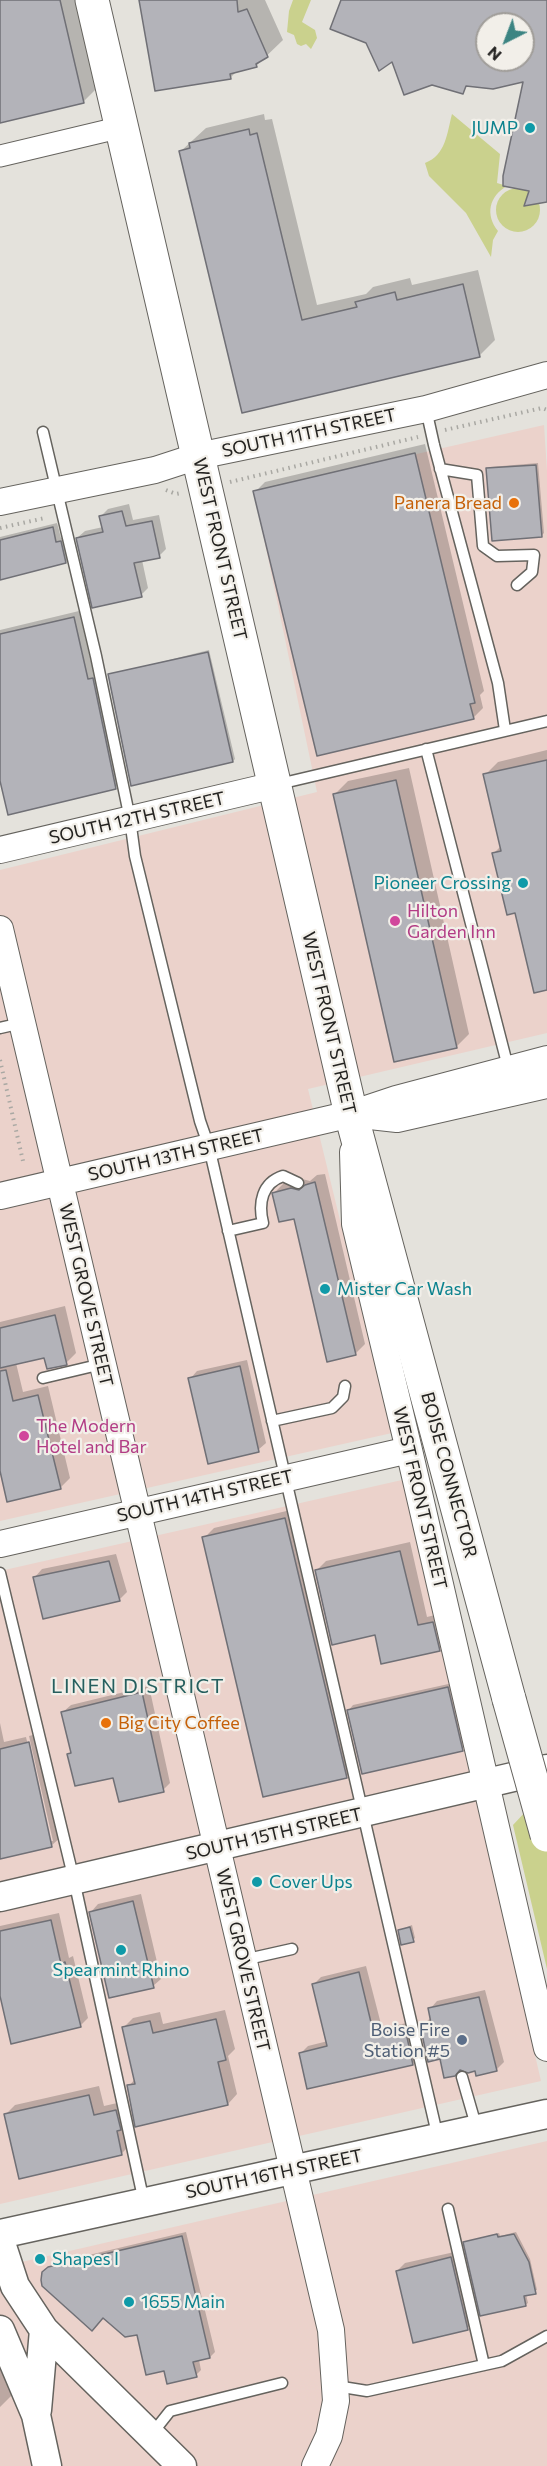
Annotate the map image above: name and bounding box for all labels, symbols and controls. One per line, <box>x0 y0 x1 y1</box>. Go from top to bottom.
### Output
north arrow <box>475 12 535 72</box>
text: N <box>483 43 505 65</box>
place label: JUMP <box>471 117 518 139</box>
marker: JUMP <box>523 121 537 135</box>
street label: SOUTH 11TH STREET <box>220 404 398 462</box>
street label: WEST FRONT STREET <box>188 456 252 642</box>
place label: Panera Bread <box>394 492 502 514</box>
marker: Panera Bread <box>507 496 521 510</box>
street label: SOUTH 12TH STREET <box>47 787 227 849</box>
place label: Pioneer Crossing <box>374 872 511 894</box>
marker: Pioneer Crossing <box>516 876 530 890</box>
place label: Hilton Garden Inn <box>407 900 496 942</box>
marker: Hilton Garden Inn <box>388 914 402 928</box>
street label: WEST FRONT STREET <box>297 930 361 1116</box>
street label: SOUTH 13TH STREET <box>86 1124 266 1186</box>
street label: WEST GROVE STREET <box>54 1201 118 1389</box>
place label: Mister Car Wash <box>337 1278 472 1300</box>
marker: Mister Car Wash <box>318 1282 332 1296</box>
street label: BOISE CONNECTOR <box>416 1390 482 1560</box>
street label: WEST FRONT STREET <box>388 1405 452 1591</box>
place label: The Modern Hotel and Bar <box>36 1415 147 1458</box>
marker: The Modern Hotel and Bar <box>17 1429 31 1443</box>
street label: SOUTH 14TH STREET <box>115 1465 295 1527</box>
district label: LINEN DISTRICT <box>51 1674 225 1698</box>
place label: Big City Coffee <box>118 1712 240 1734</box>
marker: Big City Coffee <box>99 1716 113 1730</box>
street label: SOUTH 15TH STREET <box>184 1803 364 1865</box>
street label: WEST GROVE STREET <box>211 1866 275 2054</box>
place label: Cover Ups <box>269 1871 353 1893</box>
marker: Cover Ups <box>250 1875 264 1889</box>
marker: Spearmint Rhino <box>114 1943 128 1957</box>
place label: Spearmint Rhino <box>53 1959 189 1981</box>
place label: Boise Fire Station #5 <box>364 2019 450 2062</box>
marker: Boise Fire Station #5 <box>455 2033 469 2047</box>
street label: SOUTH 16TH STREET <box>184 2145 364 2203</box>
place label: Shapes I <box>52 2248 119 2270</box>
marker: Shapes I <box>33 2252 47 2266</box>
place label: 1655 Main <box>141 2291 225 2313</box>
marker: 1655 Main <box>122 2295 136 2309</box>

